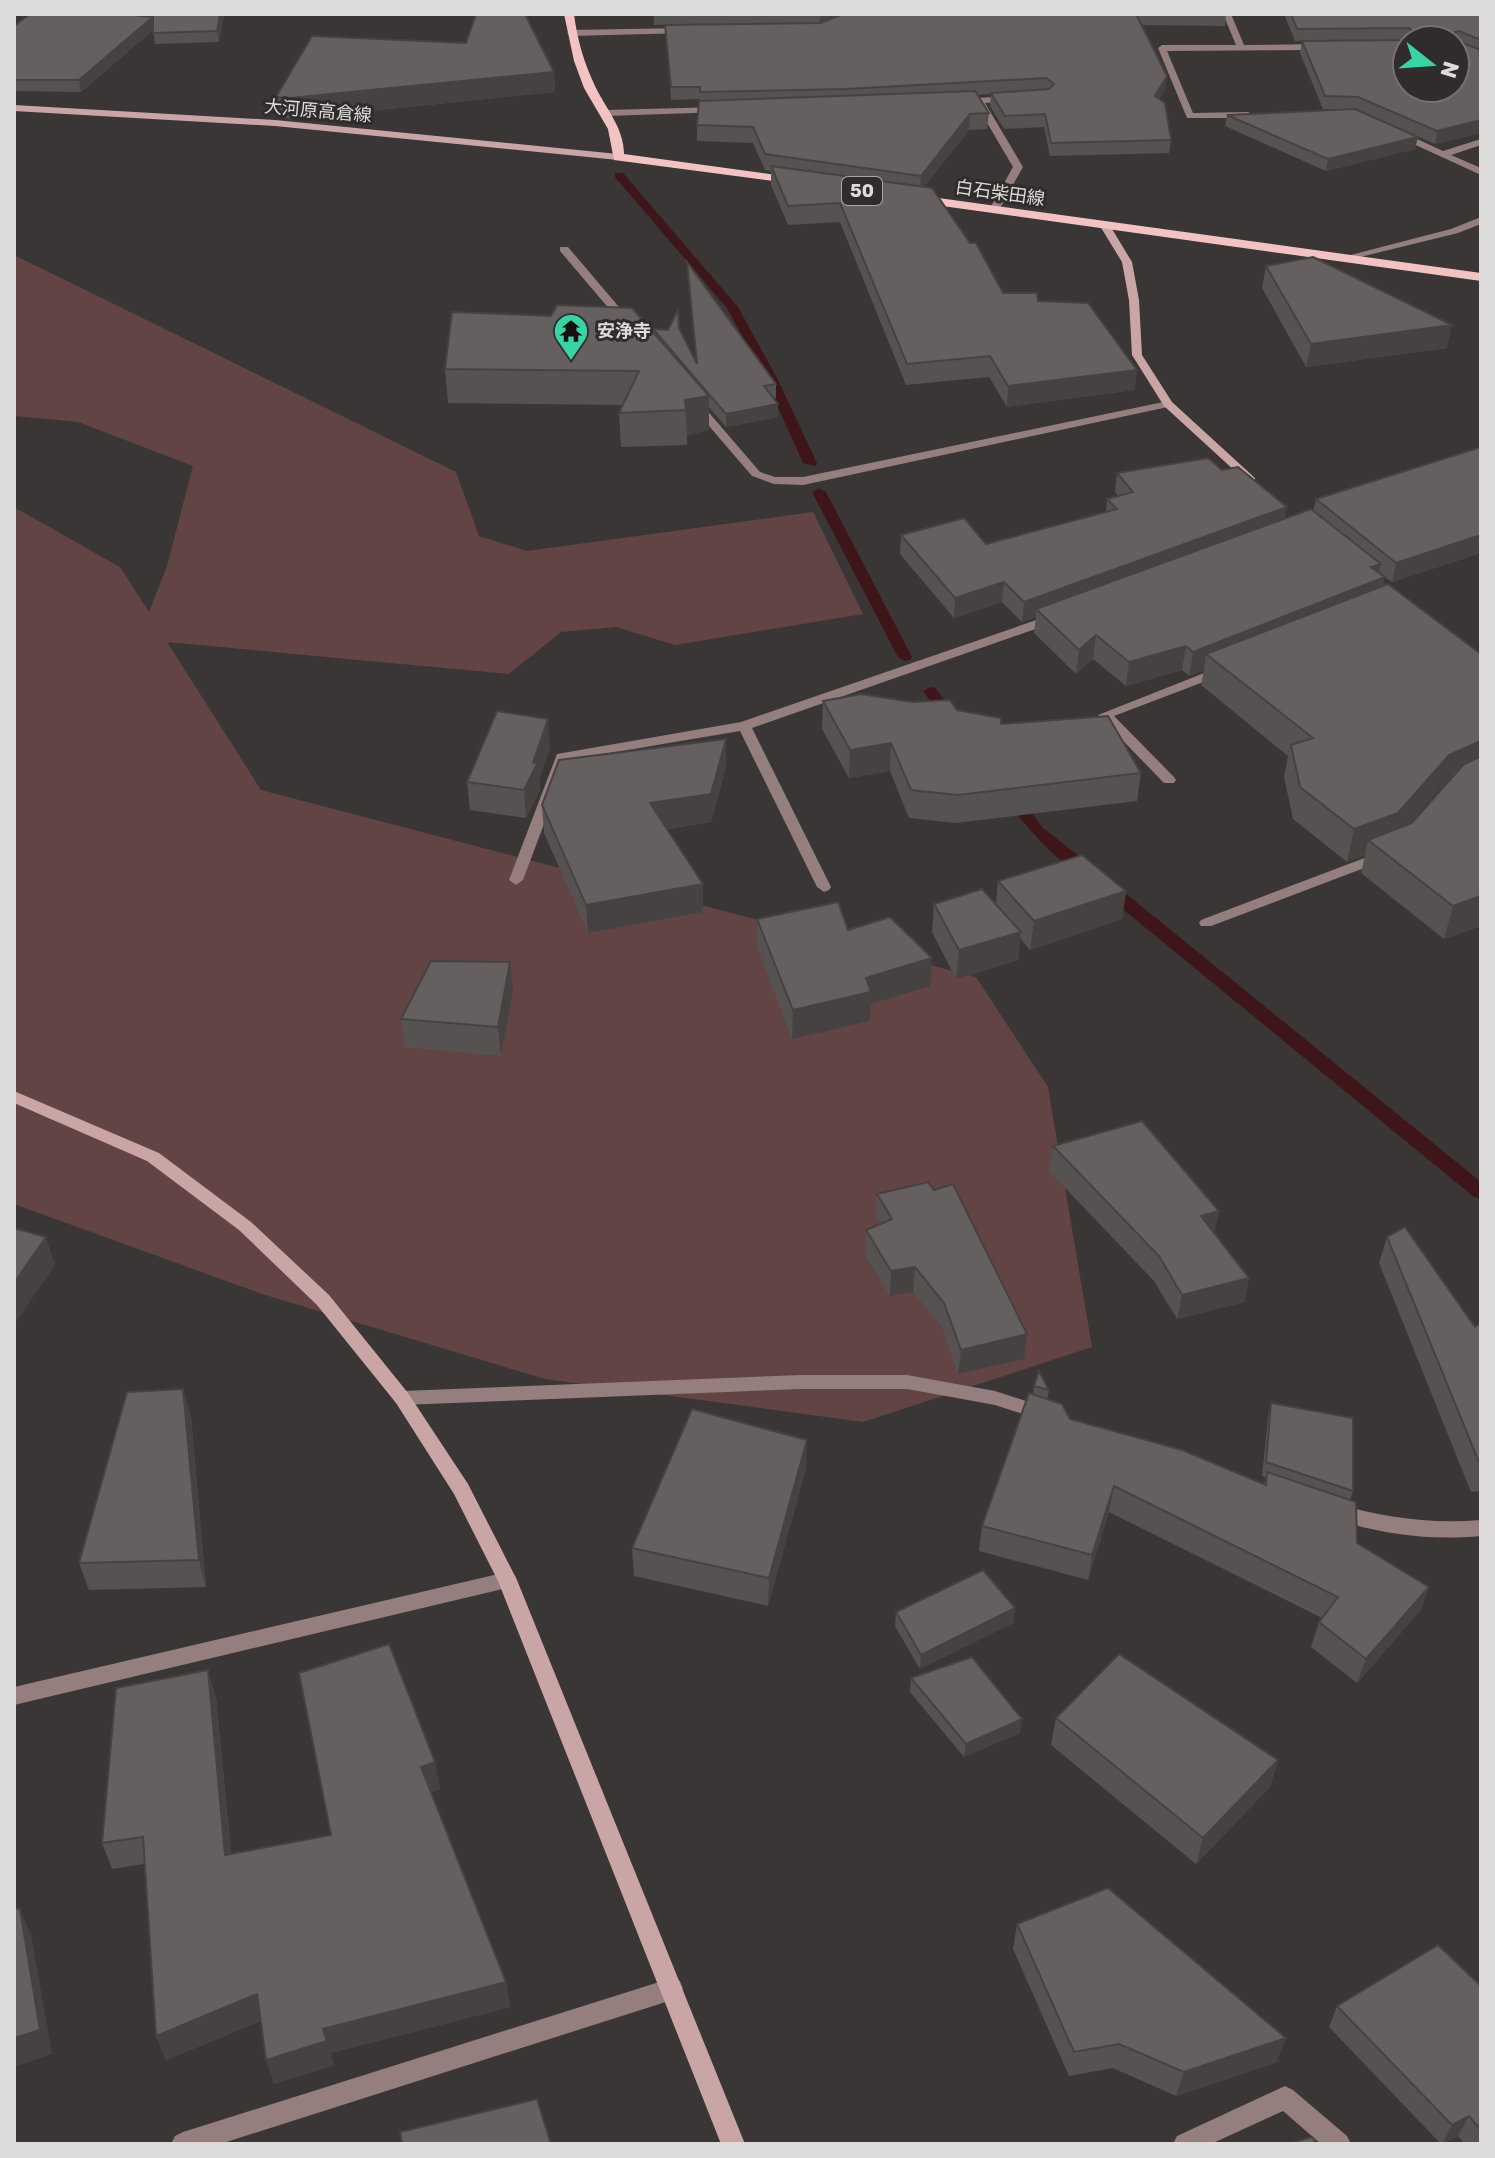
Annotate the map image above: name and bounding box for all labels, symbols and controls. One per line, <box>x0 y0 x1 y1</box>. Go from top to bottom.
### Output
north arrow <box>1391 24 1471 104</box>
text: N <box>1434 58 1465 81</box>
street label: 大河原高倉線 <box>263 95 373 127</box>
street label: 白石柴田線 <box>954 176 1046 210</box>
road number: 50 <box>842 177 882 205</box>
temple icon: 安浄寺 <box>552 312 590 362</box>
place label: 安浄寺 <box>597 320 651 342</box>

